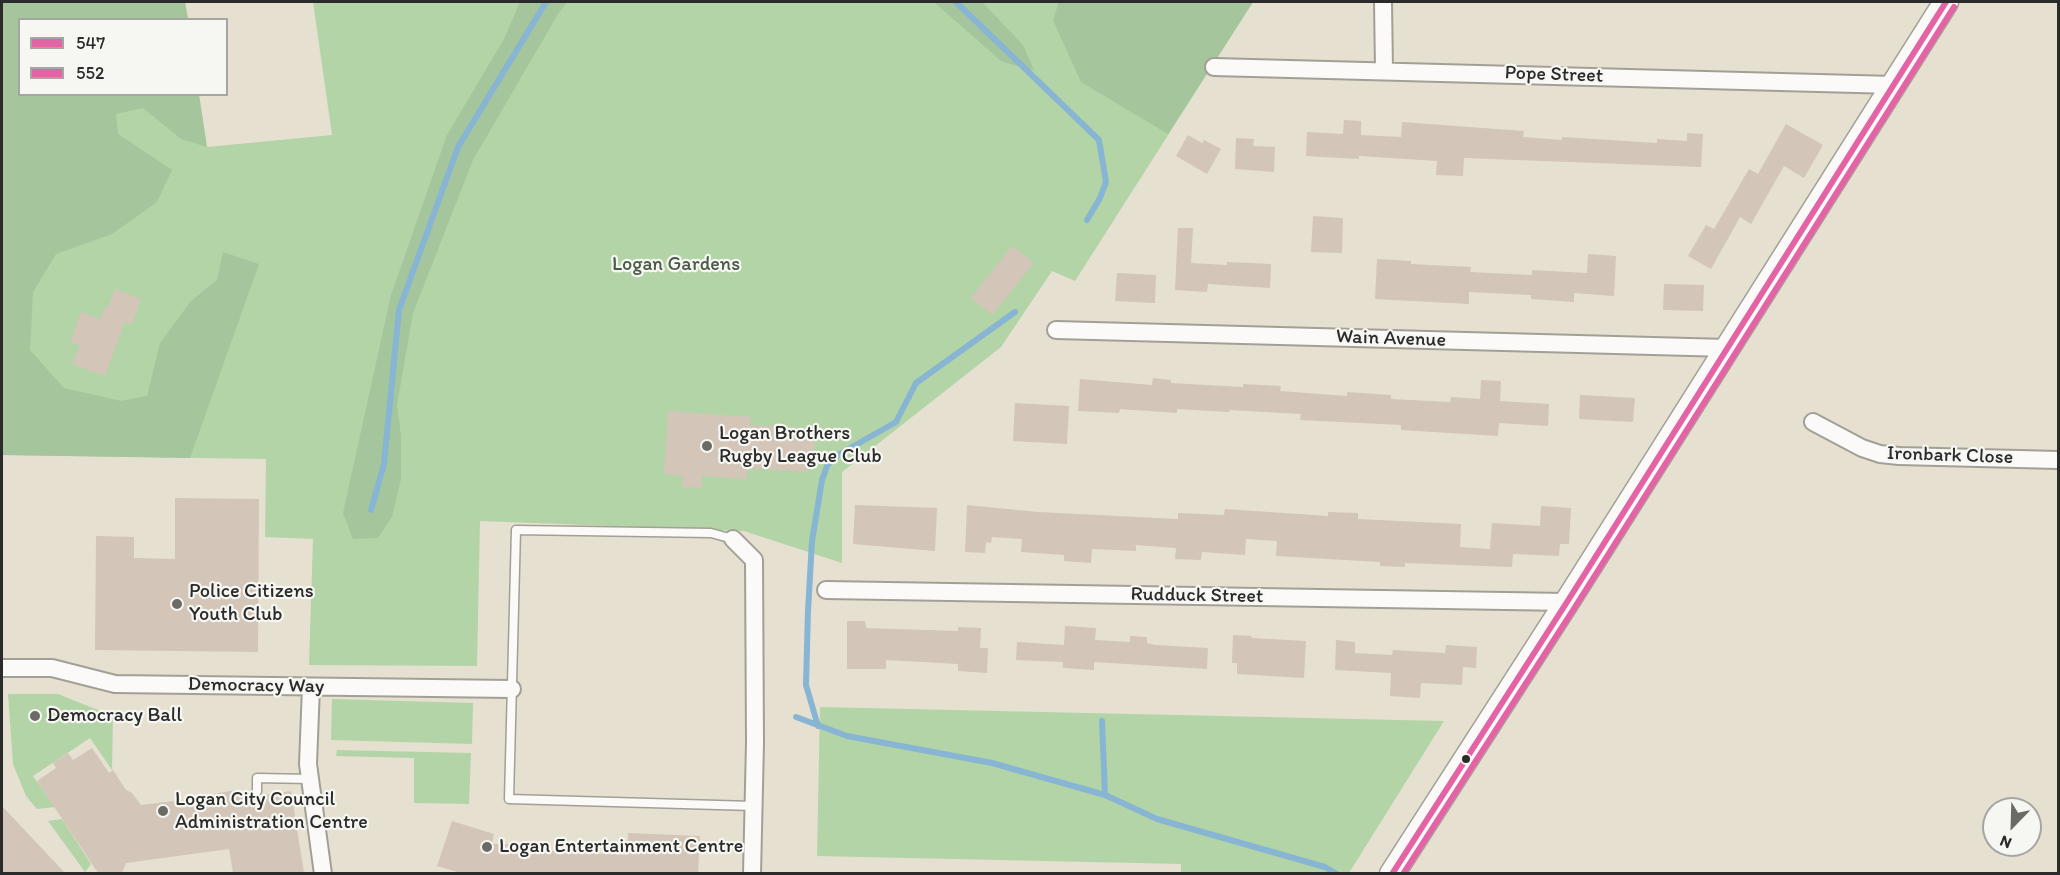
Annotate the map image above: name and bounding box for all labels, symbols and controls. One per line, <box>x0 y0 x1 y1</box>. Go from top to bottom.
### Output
legend <box>18 18 228 96</box>
text: 547 <box>76 32 105 54</box>
street label: Pope Street <box>1504 61 1604 89</box>
text: 552 <box>76 62 104 84</box>
park label: Logan Gardens <box>612 253 740 277</box>
street label: Wain Avenue <box>1335 325 1447 353</box>
place label: Logan Brothers Rugby League Club <box>719 422 882 469</box>
marker: Logan Brothers Rugby League Club <box>700 439 714 453</box>
street label: Ironbark Close <box>1886 442 2014 470</box>
place label: Police Citizens Youth Club <box>189 580 314 627</box>
street label: Rudduck Street <box>1130 583 1264 609</box>
marker: Police Citizens Youth Club <box>170 597 184 611</box>
street label: Democracy Way <box>188 673 324 699</box>
place label: Democracy Ball <box>47 704 182 728</box>
marker: Democracy Ball <box>28 709 42 723</box>
unlabelled marker <box>1460 753 1472 765</box>
place label: Logan City Council Administration Centre <box>175 788 368 835</box>
north arrow <box>1982 797 2042 857</box>
marker: Logan City Council Administration Centre <box>156 804 170 818</box>
text: N <box>1997 831 2014 853</box>
place label: Logan Entertainment Centre <box>499 835 743 859</box>
marker: Logan Entertainment Centre <box>480 840 494 854</box>

